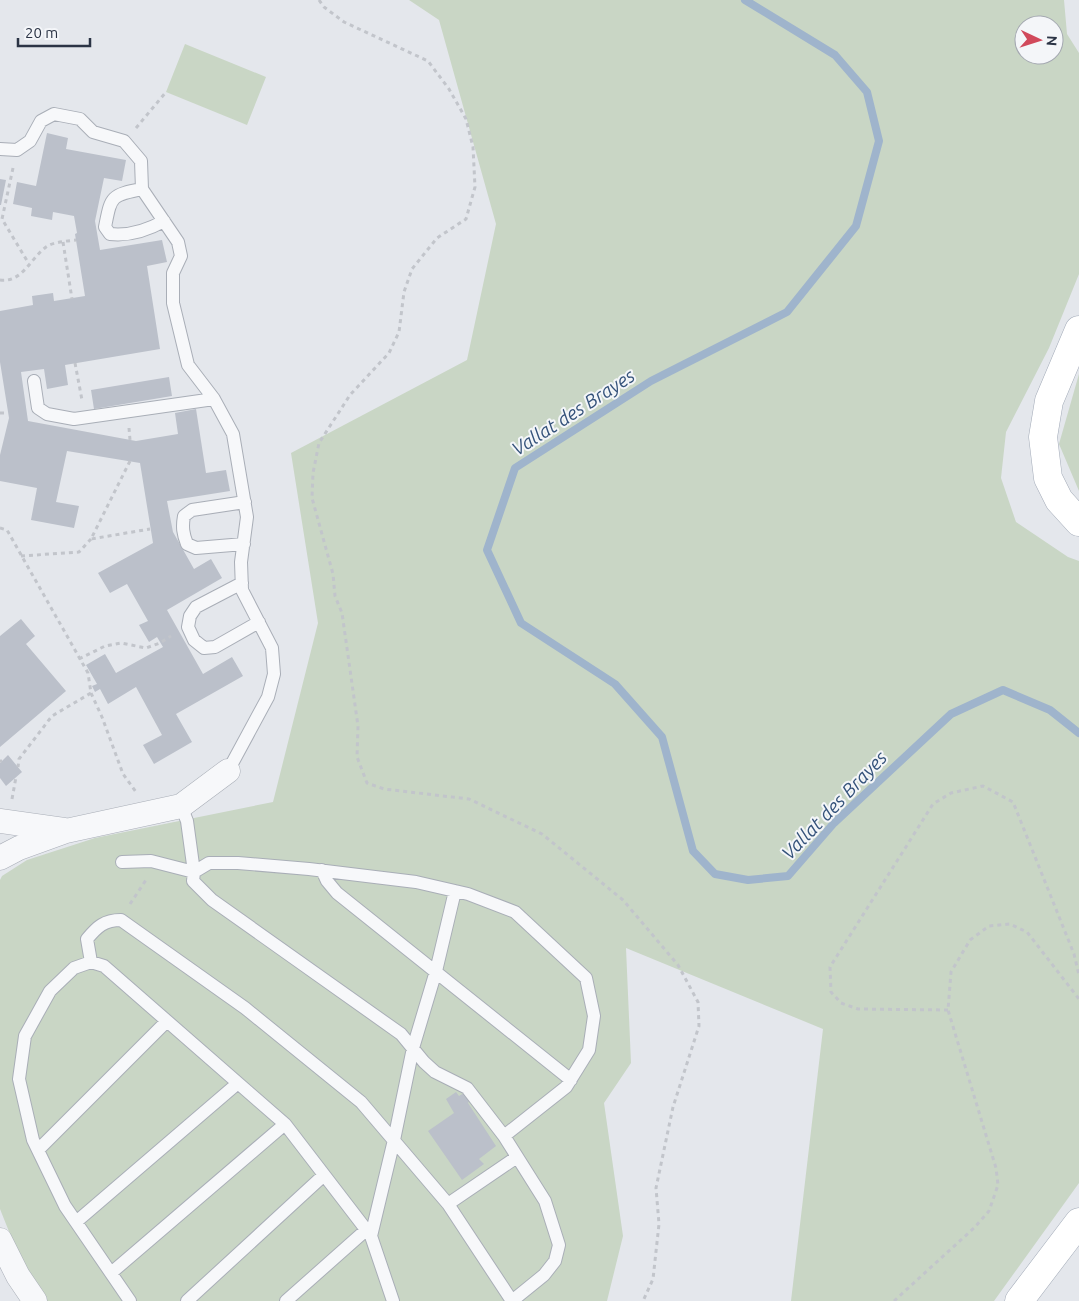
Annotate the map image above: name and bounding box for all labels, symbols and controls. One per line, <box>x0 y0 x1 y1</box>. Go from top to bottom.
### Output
scale bar <box>18 15 90 47</box>
north arrow <box>1014 15 1064 65</box>
text: 20 m <box>25 24 58 41</box>
text: N <box>1044 35 1060 47</box>
water label: Vallat des Brayes <box>507 364 639 460</box>
water label: Vallat des Brayes <box>777 746 891 864</box>

